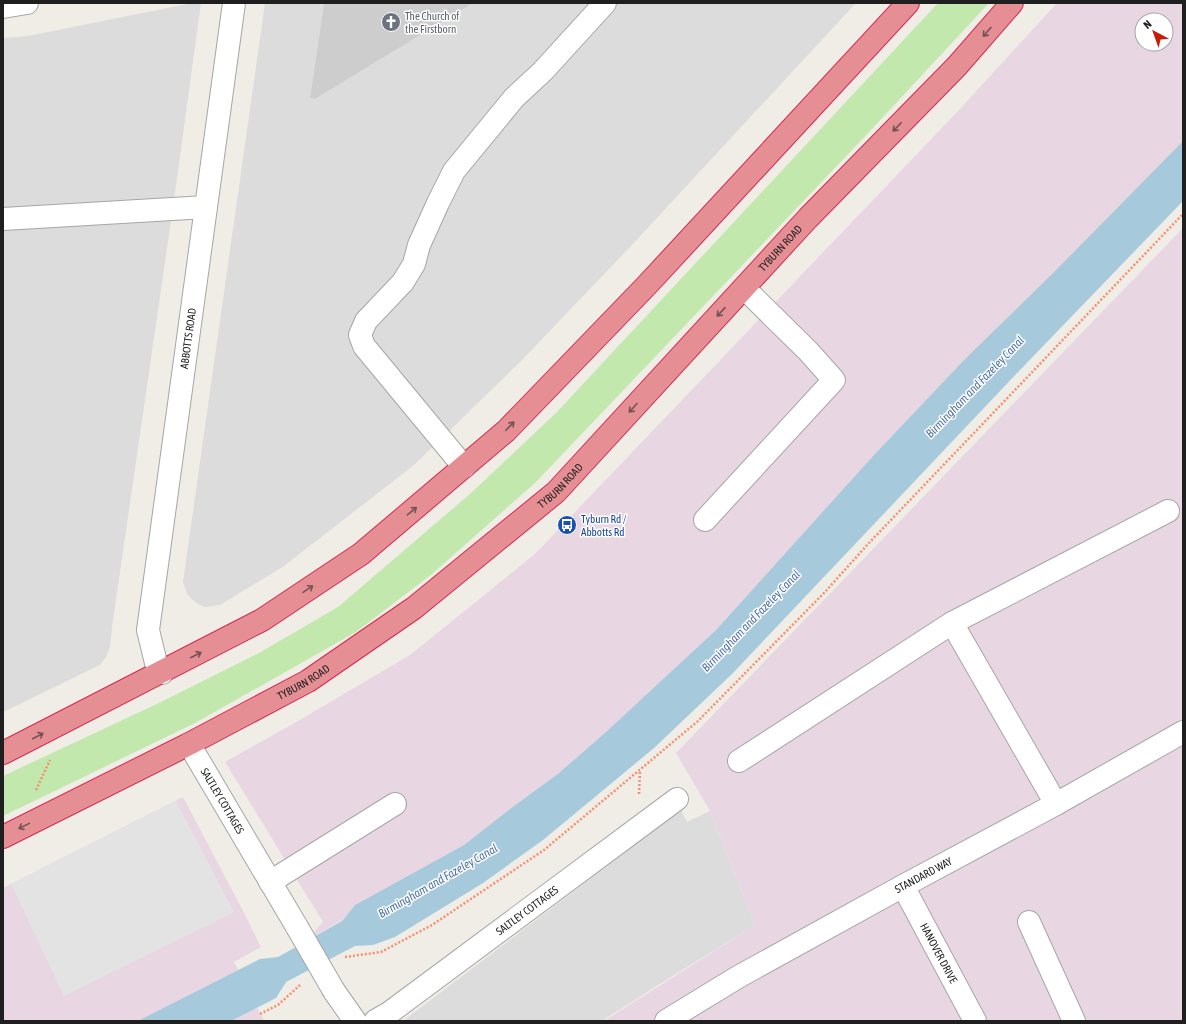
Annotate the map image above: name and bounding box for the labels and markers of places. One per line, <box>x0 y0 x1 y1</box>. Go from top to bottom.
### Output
place label: The Church of the Firstborn <box>405 10 459 35</box>
church icon: The Church of the Firstborn <box>380 11 402 33</box>
place label: Tyburn Rd / Abbotts Rd <box>581 513 627 538</box>
bus stop icon: Tyburn Rd / Abbotts Rd <box>556 514 578 536</box>

